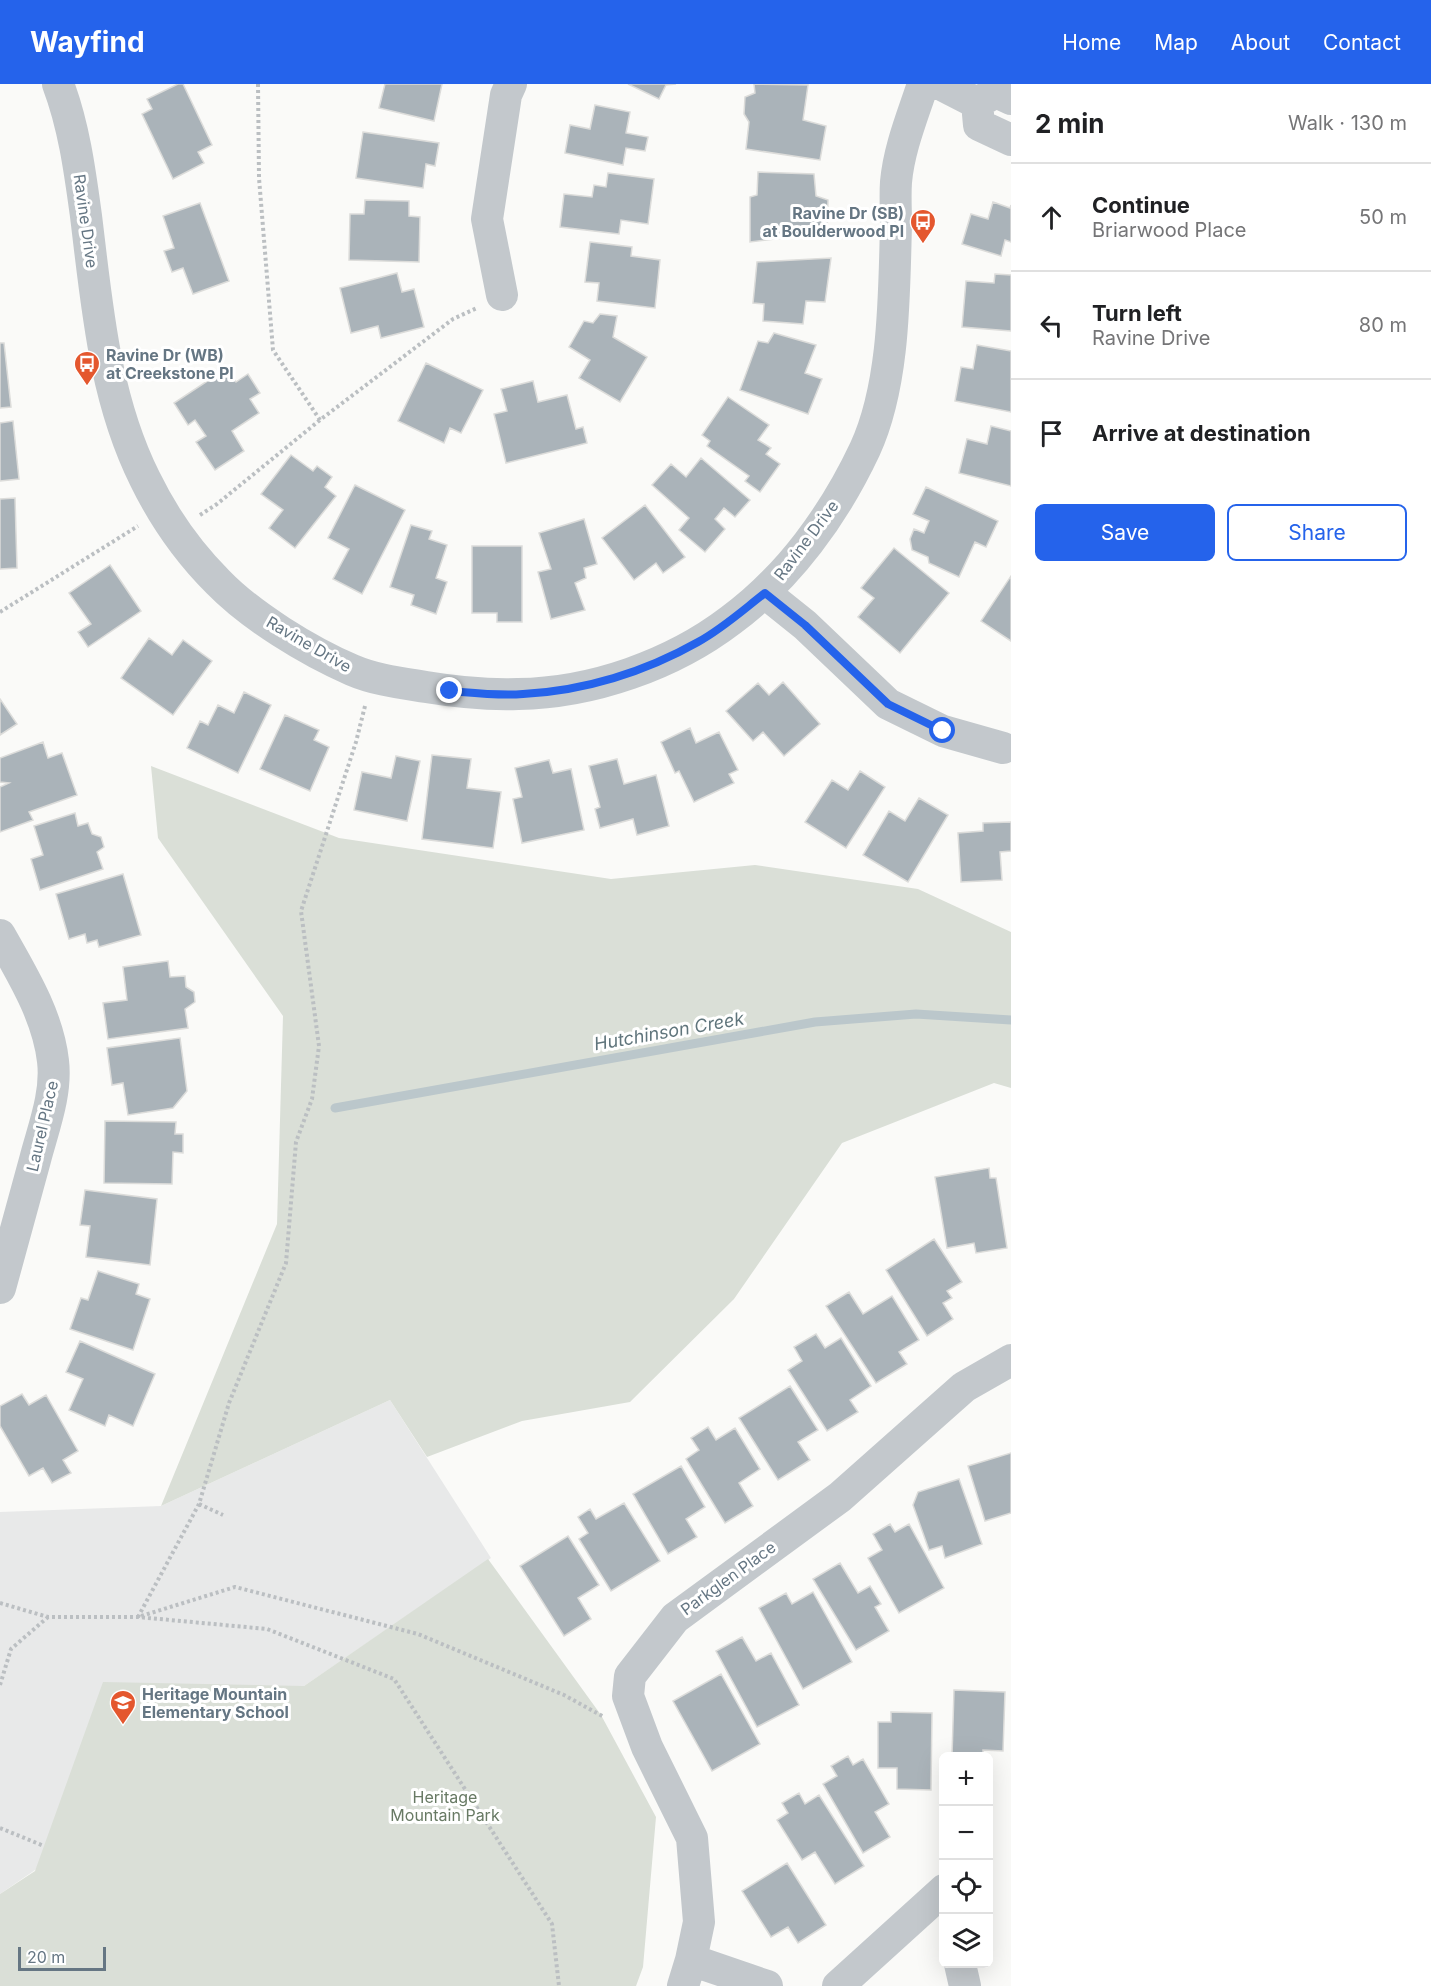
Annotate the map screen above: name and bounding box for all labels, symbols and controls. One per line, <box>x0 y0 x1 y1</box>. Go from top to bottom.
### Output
text: Wayfind <box>30 25 145 59</box>
text: Home <box>1062 30 1121 55</box>
text: Map <box>1154 30 1198 55</box>
text: About <box>1231 30 1290 55</box>
text: Contact <box>1323 30 1401 55</box>
text: 2 min <box>1035 108 1105 139</box>
text: Walk · 130 m <box>1288 111 1407 135</box>
street label: Ravine Drive <box>69 173 103 269</box>
text: Continue <box>1092 192 1190 218</box>
icon: ahead <box>1035 201 1068 234</box>
place label: Ravine Dr (SB) at Boulderwood Pl <box>763 203 904 241</box>
text: 50 m <box>1359 205 1407 229</box>
bus stop icon: Ravine Dr (SB) at Boulderwood Pl <box>908 207 938 245</box>
text: Briarwood Place <box>1092 218 1247 242</box>
text: Turn left <box>1092 300 1182 326</box>
icon: left <box>1035 309 1068 342</box>
text: 80 m <box>1359 313 1407 337</box>
text: Ravine Drive <box>1092 326 1211 350</box>
place label: Ravine Dr (WB) at Creekstone Pl <box>106 345 234 383</box>
bus stop icon: Ravine Dr (WB) at Creekstone Pl <box>72 349 102 387</box>
icon: arrive <box>1035 417 1068 450</box>
text: Arrive at destination <box>1092 420 1311 446</box>
street label: Ravine Drive <box>769 496 843 584</box>
button: Save <box>1035 504 1215 561</box>
button: Share <box>1227 504 1407 561</box>
street label: Ravine Drive <box>263 612 355 676</box>
route end <box>436 677 462 703</box>
route start <box>929 717 955 743</box>
water label: Hutchinson Creek <box>592 1007 747 1055</box>
street label: Laurel Place <box>22 1079 62 1173</box>
street label: Parkglen Place <box>677 1537 779 1619</box>
place label: Heritage Mountain Elementary School <box>142 1684 289 1722</box>
school or university icon: Heritage Mountain Elementary School <box>108 1688 138 1726</box>
map controls <box>939 1752 993 1968</box>
button: + <box>939 1752 993 1806</box>
park label: Heritage Mountain Park <box>390 1787 500 1825</box>
button: − <box>939 1806 993 1860</box>
button: locate <box>939 1860 993 1914</box>
button: layers <box>939 1914 993 1968</box>
scale bar <box>18 1944 106 1972</box>
text: 20 m <box>27 1947 65 1967</box>

